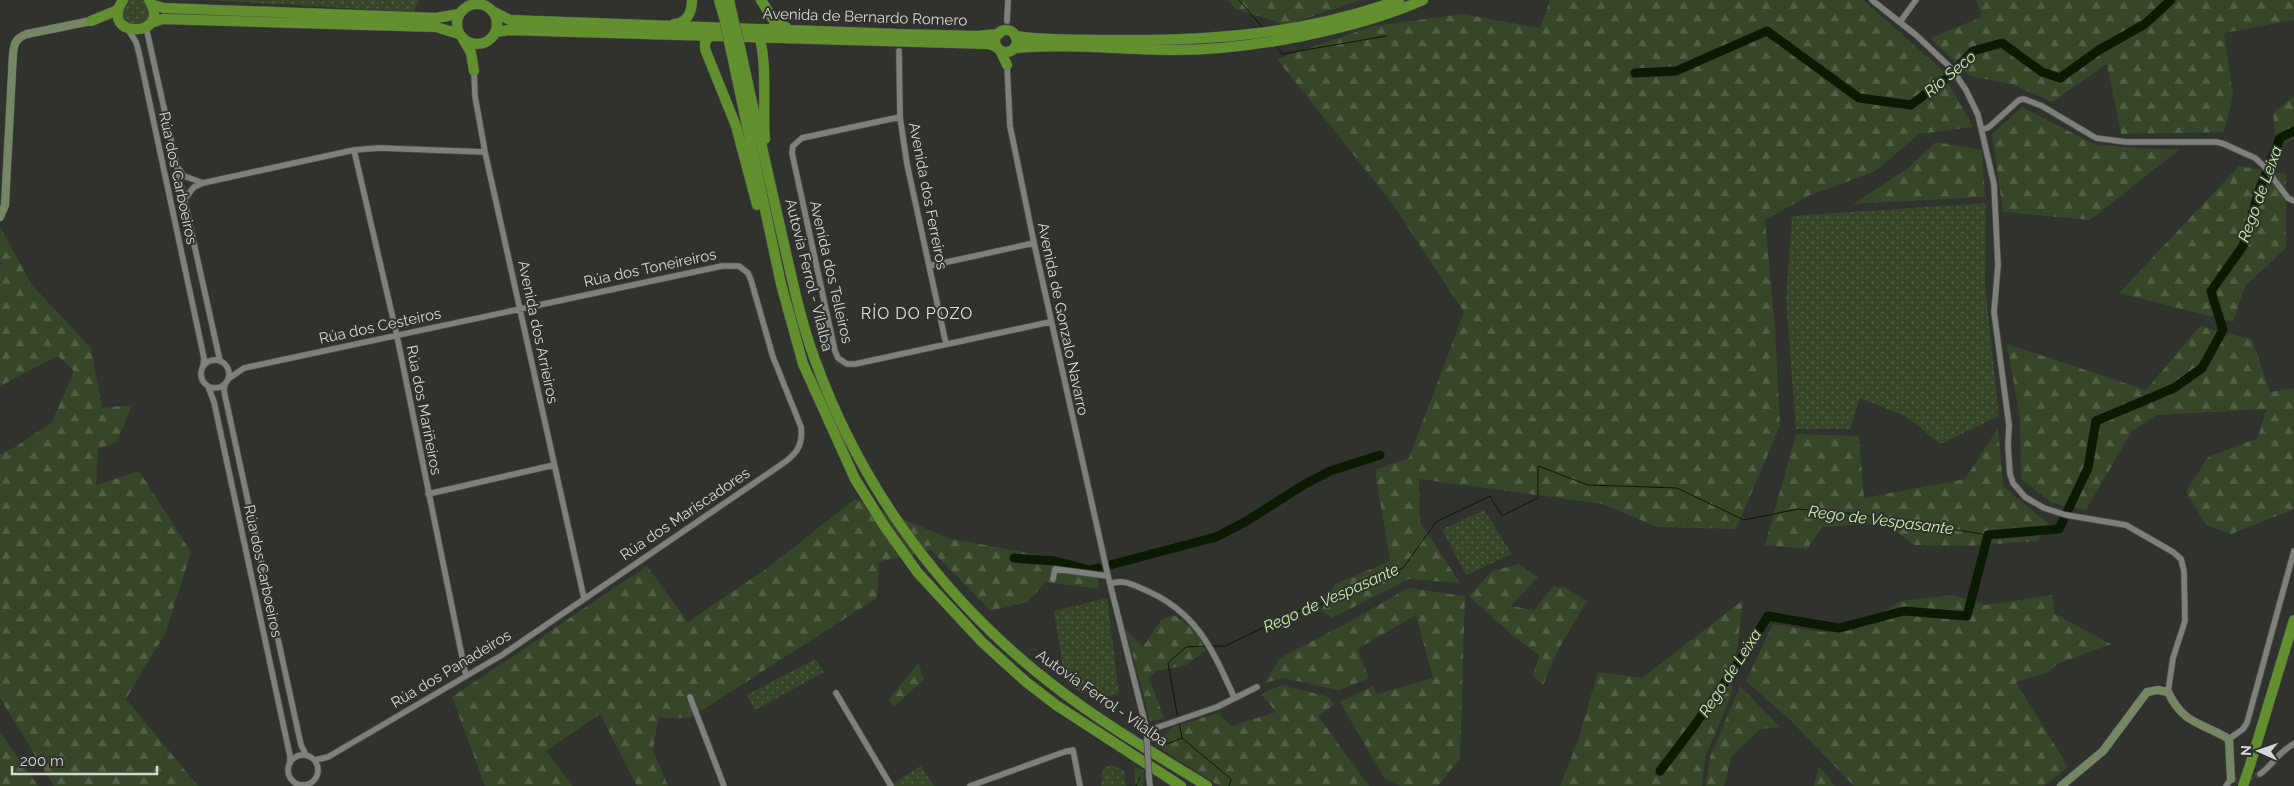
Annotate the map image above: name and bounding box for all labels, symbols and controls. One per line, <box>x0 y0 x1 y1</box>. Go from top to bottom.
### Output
street label: Avenida de Bernardo Romero <box>762 4 968 30</box>
water label: Río Seco <box>1920 47 1980 101</box>
street label: Rúa dos Carboeiros <box>155 110 201 246</box>
street label: Avenida dos Ferreiros <box>905 121 951 271</box>
water label: Rego de Leixa <box>2234 143 2286 245</box>
street label: Autovía Ferrol - Vilalba <box>781 197 837 353</box>
street label: Avenida dos Telleiros <box>806 199 856 345</box>
street label: Avenida de Gonzalo Navarro <box>1034 221 1092 417</box>
street label: Rúa dos Toneireiros <box>582 245 718 291</box>
street label: Avenida dos Arrieiros <box>514 259 562 405</box>
district label: RÍO DO POZO <box>861 303 973 323</box>
street label: Rúa dos Cesteiros <box>317 304 443 348</box>
street label: Rúa dos Mariñeiros <box>403 344 445 476</box>
street label: Rúa dos Mariscadores <box>617 464 753 564</box>
water label: Rego de Vespasante <box>1807 502 1955 538</box>
street label: Rúa dos Carboeiros <box>240 503 286 639</box>
water label: Rego de Vespasante <box>1260 559 1402 636</box>
water label: Rego de Leixa <box>1695 625 1766 720</box>
street label: Rúa dos Panadeiros <box>388 626 514 712</box>
street label: Autovía Ferrol - Vilalba <box>1033 646 1171 750</box>
north arrow <box>2234 726 2284 776</box>
scale bar <box>12 744 158 776</box>
text: N <box>2238 745 2254 756</box>
text: 200 m <box>20 752 64 770</box>

